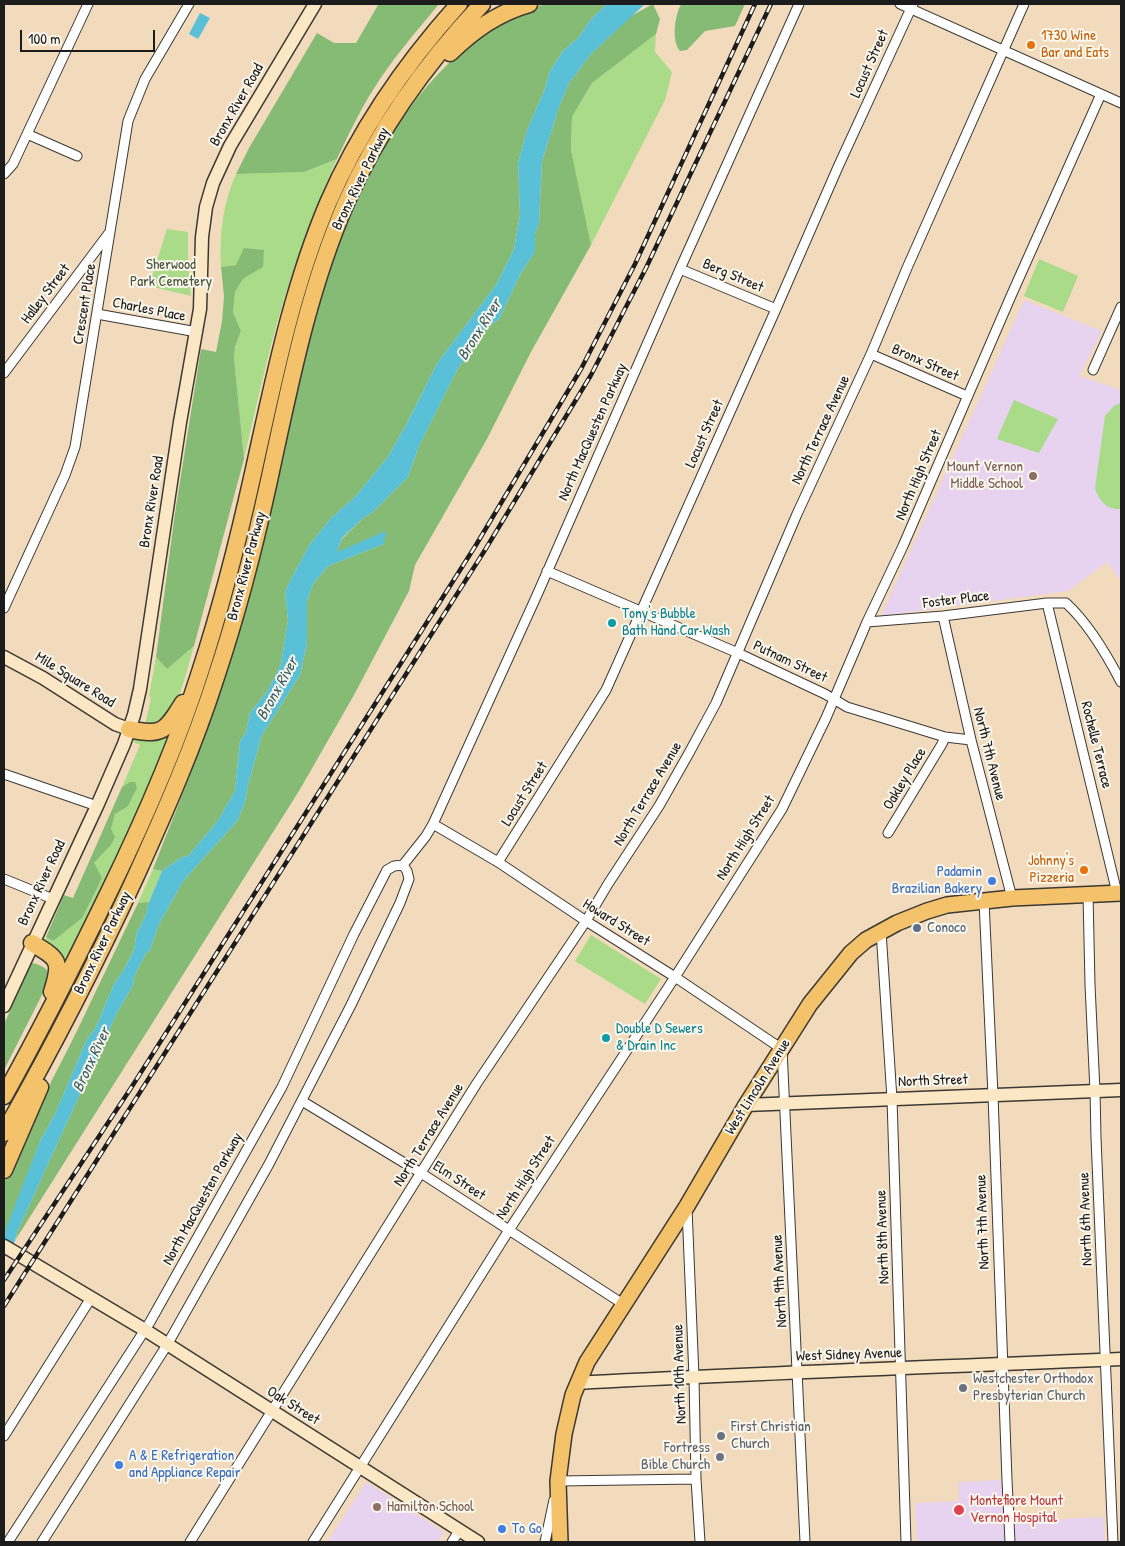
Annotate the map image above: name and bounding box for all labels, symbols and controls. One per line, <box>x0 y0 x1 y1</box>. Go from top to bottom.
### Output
scale bar <box>22 20 158 52</box>
street label: Locust Street <box>847 27 893 101</box>
place label: 1730 Wine Bar and Eats <box>1041 27 1109 62</box>
text: 100 m <box>28 28 61 49</box>
marker: 1730 Wine Bar and Eats <box>1025 39 1037 51</box>
street label: Bronx River Road <box>206 61 268 149</box>
street label: Bronx River Parkway <box>328 125 394 233</box>
street label: Berg Street <box>700 255 766 297</box>
park label: Sherwood Park Cemetery <box>130 256 212 291</box>
street label: Halley Street <box>18 261 74 327</box>
street label: Crescent Place <box>70 262 100 346</box>
street label: Charles Place <box>111 294 187 326</box>
water label: Bronx River <box>454 296 506 364</box>
street label: Bronx Street <box>889 340 961 386</box>
street label: North MacQuesten Parkway <box>555 360 631 504</box>
street label: North Terrace Avenue <box>788 373 854 487</box>
street label: Locust Street <box>682 397 728 471</box>
street label: North High Street <box>892 427 946 523</box>
street label: Bronx River Road <box>136 455 168 549</box>
place label: Mount Vernon Middle School <box>947 458 1023 493</box>
marker: Mount Vernon Middle School <box>1027 470 1039 482</box>
street label: Bronx River Parkway <box>224 510 270 622</box>
street label: Foster Place <box>922 587 990 613</box>
place label: Tony's Bubble Bath Hand Car Wash <box>622 605 730 640</box>
marker: Tony's Bubble Bath Hand Car Wash <box>606 617 618 629</box>
street label: Putnam Street <box>750 637 830 687</box>
street label: Mile Square Road <box>32 648 118 712</box>
water label: Bronx River <box>253 654 303 724</box>
street label: Rochelle Terrace <box>1076 700 1116 790</box>
street label: North 7th Avenue <box>969 706 1009 802</box>
street label: North Terrace Avenue <box>610 739 686 849</box>
street label: Oakley Place <box>879 745 931 813</box>
street label: Locust Street <box>498 758 552 830</box>
street label: North High Street <box>713 792 779 884</box>
street label: Bronx River Road <box>14 837 70 929</box>
place label: Johnny's Pizzeria <box>1028 852 1074 887</box>
place label: Padamin Brazilian Bakery <box>892 863 982 898</box>
marker: Johnny's Pizzeria <box>1078 864 1090 876</box>
marker: Padamin Brazilian Bakery <box>986 875 998 887</box>
street label: Bronx River Parkway <box>70 889 136 997</box>
street label: Howard Street <box>579 895 653 951</box>
place label: Conoco <box>927 919 966 937</box>
marker: Conoco <box>911 922 923 934</box>
place label: Double D Sewers & Drain Inc <box>616 1020 703 1055</box>
water label: Bronx River <box>69 1025 115 1095</box>
marker: Double D Sewers & Drain Inc <box>600 1032 612 1044</box>
street label: West Lincoln Avenue <box>721 1036 795 1138</box>
street label: North Street <box>898 1071 968 1091</box>
street label: North Terrace Avenue <box>390 1080 468 1190</box>
street label: North MacQuesten Parkway <box>159 1130 247 1268</box>
street label: North High Street <box>492 1133 560 1223</box>
street label: Elm Street <box>429 1157 489 1205</box>
street label: North 6th Avenue <box>1075 1172 1097 1266</box>
street label: North 7th Avenue <box>972 1174 994 1270</box>
street label: North 8th Avenue <box>872 1190 894 1284</box>
street label: North 9th Avenue <box>769 1234 791 1328</box>
street label: North 10th Avenue <box>669 1324 691 1424</box>
street label: West Sidney Avenue <box>796 1344 902 1366</box>
place label: Westchester Orthodox Presbyterian Church <box>973 1370 1094 1405</box>
marker: Westchester Orthodox Presbyterian Church <box>957 1382 969 1394</box>
street label: Oak Street <box>263 1383 323 1429</box>
place label: First Christian Church <box>731 1418 811 1453</box>
marker: First Christian Church <box>715 1430 727 1442</box>
place label: Fortress Bible Church <box>641 1439 710 1474</box>
place label: A & E Refrigeration and Appliance Repair <box>129 1447 241 1482</box>
marker: Fortress Bible Church <box>714 1451 726 1463</box>
marker: A & E Refrigeration and Appliance Repair <box>113 1459 125 1471</box>
place label: Montefiore Mount Vernon Hospital <box>970 1492 1063 1527</box>
place label: Hamilton School <box>387 1498 474 1516</box>
marker: Hamilton School <box>371 1501 383 1513</box>
marker: Montefiore Mount Vernon Hospital <box>952 1503 966 1517</box>
place label: To Go <box>512 1520 542 1538</box>
marker: To Go <box>496 1523 508 1535</box>

